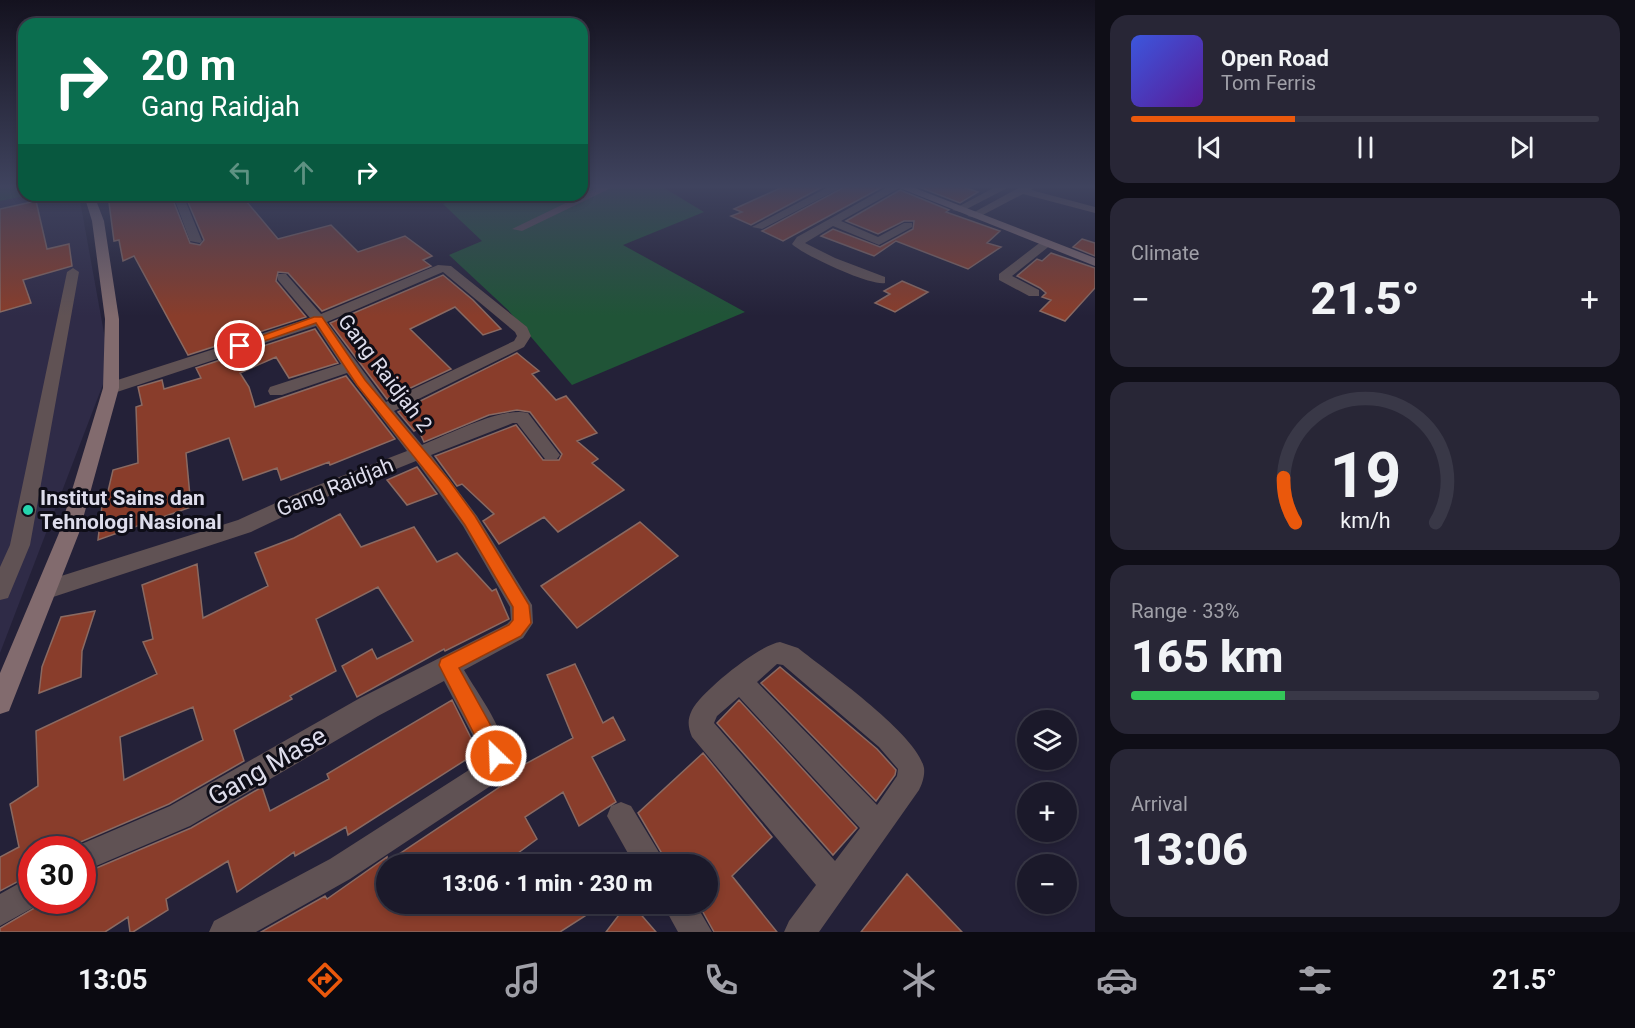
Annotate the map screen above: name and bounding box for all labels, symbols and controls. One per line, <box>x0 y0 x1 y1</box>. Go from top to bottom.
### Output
text: 20 m <box>141 41 236 90</box>
icon: right <box>42 42 120 120</box>
text: Open Road <box>1221 46 1329 71</box>
text: Tom Ferris <box>1221 71 1316 95</box>
text: Gang Raidjah <box>141 91 300 123</box>
icon: previous <box>1193 131 1226 164</box>
icon: pause <box>1349 131 1382 164</box>
icon: next <box>1505 131 1538 164</box>
icon: left <box>224 156 257 189</box>
icon: ahead <box>287 156 320 189</box>
icon: right <box>350 156 383 189</box>
text: Climate <box>1131 241 1199 265</box>
text: 21.5° <box>1311 272 1420 325</box>
text: − <box>1131 280 1150 319</box>
text: + <box>1580 280 1599 319</box>
street label: Gang Raidjah 2 <box>333 310 437 437</box>
pin <box>214 320 265 371</box>
icon: arrive <box>223 329 256 362</box>
text: 19 <box>1329 439 1401 512</box>
street label: Gang Raidjah <box>273 453 397 521</box>
place label: Institut Sains dan Tehnologi Nasional <box>40 486 222 534</box>
marker: Institut Sains dan Tehnologi Nasional <box>21 503 35 517</box>
text: km/h <box>1340 508 1390 533</box>
text: Range · 33% <box>1131 599 1239 623</box>
text: 165 km <box>1131 630 1283 683</box>
map controls <box>1017 710 1077 914</box>
button: layers <box>1017 710 1077 770</box>
street label: Gang Mase <box>203 720 331 812</box>
position arrow <box>464 724 528 788</box>
button: + <box>1017 782 1077 842</box>
text: Arrival <box>1131 792 1188 816</box>
text: 13:06 <box>1131 823 1248 876</box>
speed limit sign: 30 <box>18 836 96 914</box>
button: − <box>1017 854 1077 914</box>
text: 13:06 · 1 min · 230 m <box>442 871 652 896</box>
icon: directions <box>304 959 346 1001</box>
icon: music <box>502 959 544 1001</box>
icon: phone <box>700 959 742 1001</box>
icon: climate <box>898 959 940 1001</box>
icon: car <box>1096 959 1138 1001</box>
icon: filters <box>1294 959 1336 1001</box>
text: 13:05 <box>78 964 148 996</box>
text: 21.5° <box>1492 964 1557 996</box>

